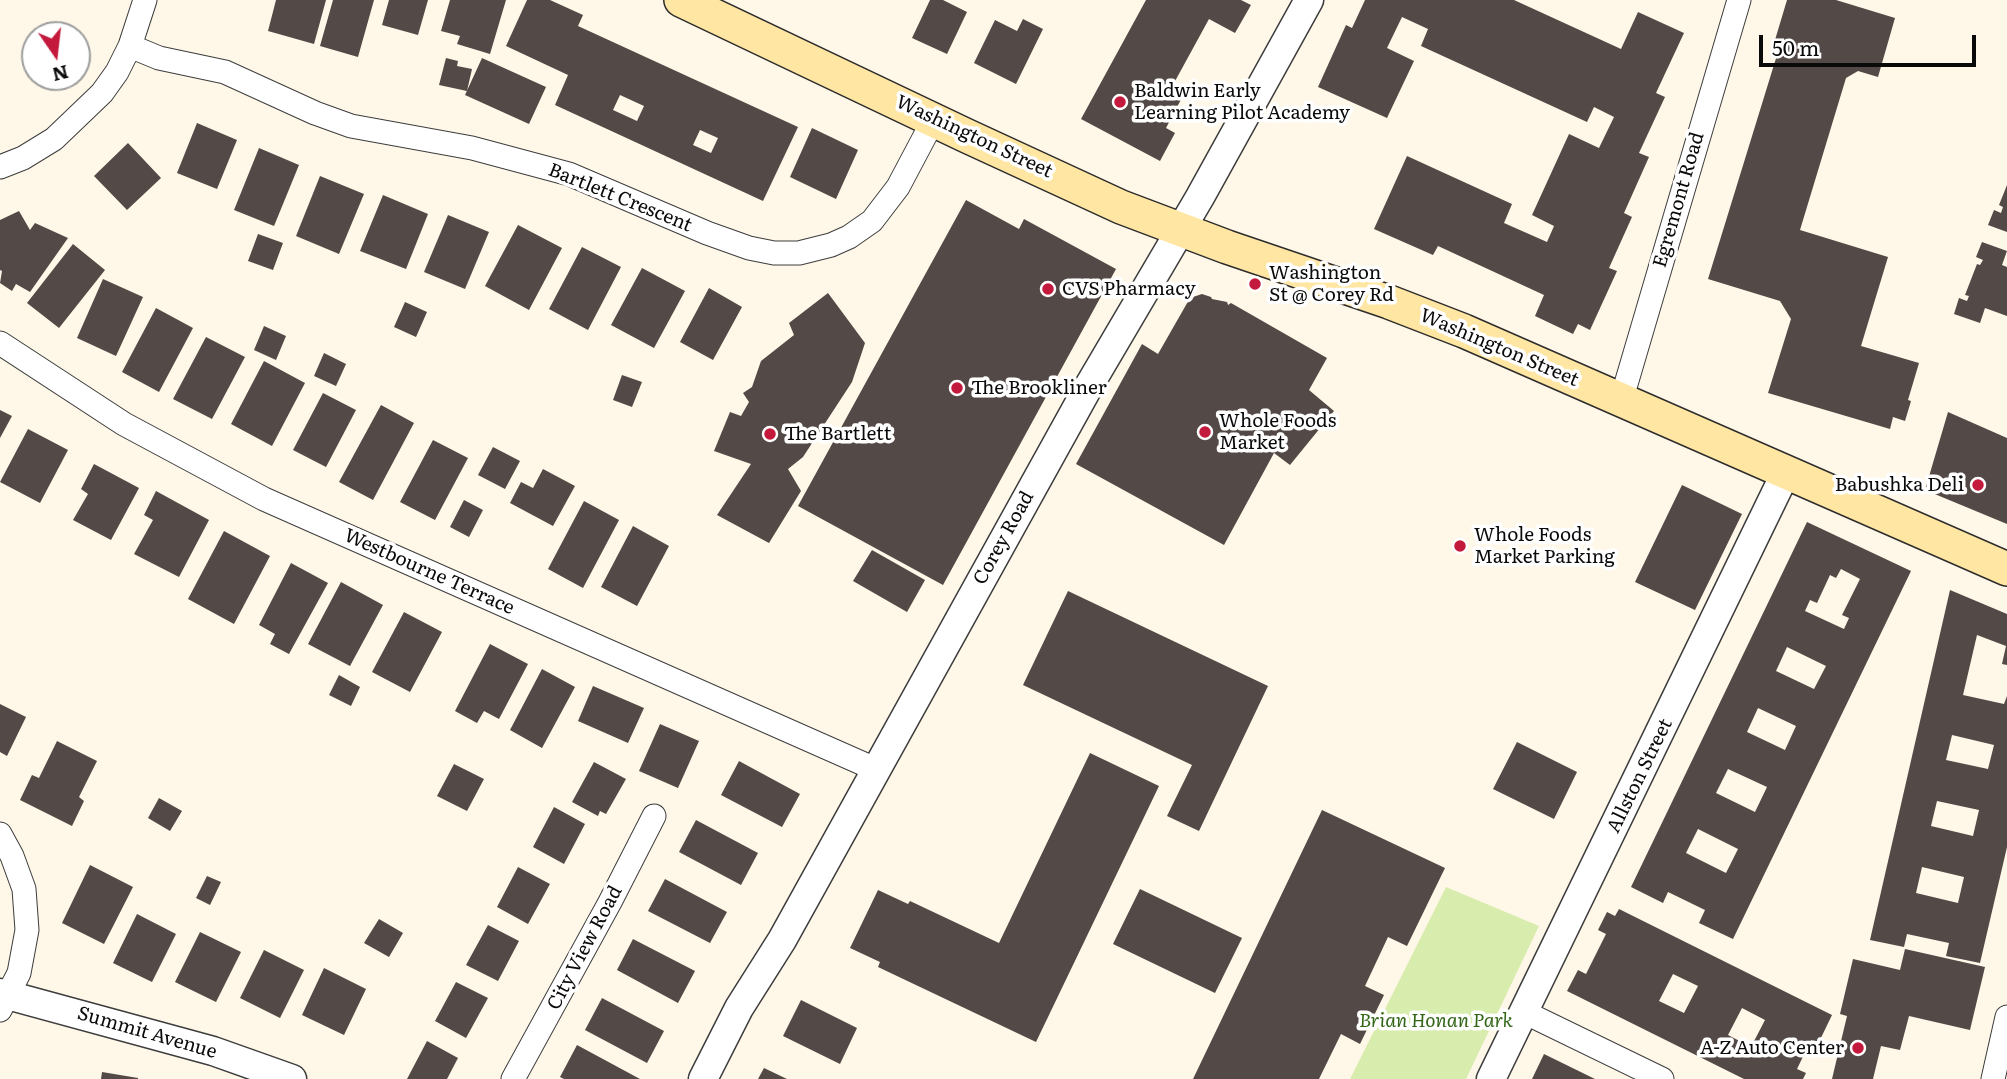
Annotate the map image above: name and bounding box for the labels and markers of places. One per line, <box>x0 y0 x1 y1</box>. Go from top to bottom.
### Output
place label: Baldwin Early Learning Pilot Academy <box>1134 80 1350 124</box>
marker: Baldwin Early Learning Pilot Academy <box>1112 94 1128 110</box>
place label: Washington St @ Corey Rd <box>1269 262 1394 306</box>
marker: Washington St @ Corey Rd <box>1247 276 1263 292</box>
place label: CVS Pharmacy <box>1062 278 1196 300</box>
marker: CVS Pharmacy <box>1040 281 1056 297</box>
place label: The Brookliner <box>971 377 1107 399</box>
marker: The Brookliner <box>949 380 965 396</box>
place label: Whole Foods Market <box>1219 410 1336 454</box>
place label: The Bartlett <box>784 423 891 445</box>
marker: Whole Foods Market <box>1197 424 1213 440</box>
marker: The Bartlett <box>762 426 778 442</box>
place label: Babushka Deli <box>1835 474 1964 496</box>
marker: Babushka Deli <box>1970 477 1986 493</box>
place label: Whole Foods Market Parking <box>1474 524 1615 568</box>
marker: Whole Foods Market Parking <box>1452 538 1468 554</box>
place label: A-Z Auto Center <box>1700 1037 1844 1059</box>
marker: A-Z Auto Center <box>1850 1040 1866 1056</box>

